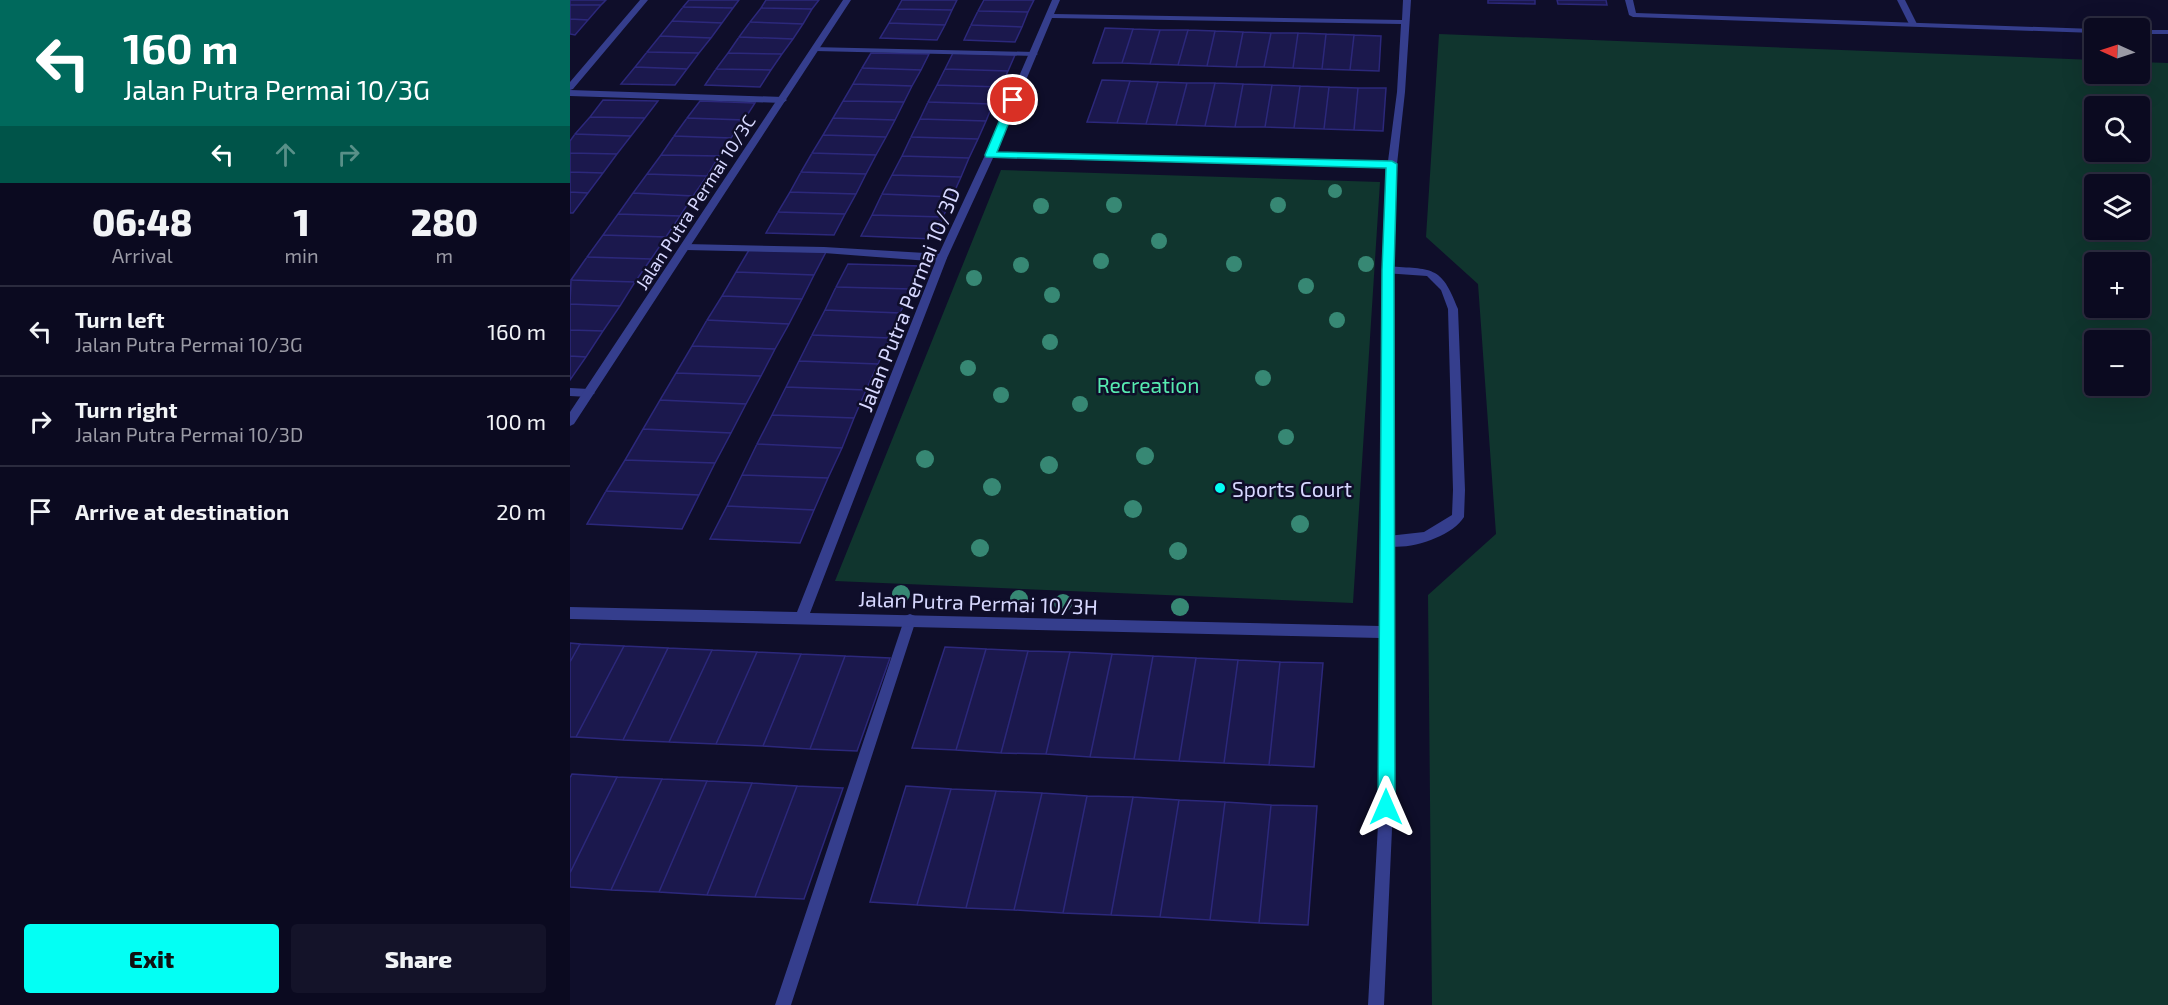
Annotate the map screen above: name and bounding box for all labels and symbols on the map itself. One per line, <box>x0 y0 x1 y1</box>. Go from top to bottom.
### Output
north arrow <box>2084 18 2150 84</box>
pin <box>987 74 1038 125</box>
street label: Jalan Putra Permai 10/3C <box>630 111 760 293</box>
street label: Jalan Putra Permai 10/3D <box>852 183 964 415</box>
park label: Recreation <box>1097 372 1199 397</box>
place label: Sports Court <box>1232 476 1352 501</box>
marker: Sports Court <box>1213 481 1227 495</box>
street label: Jalan Putra Permai 10/3H <box>858 585 1098 619</box>
position arrow <box>1354 775 1418 839</box>

